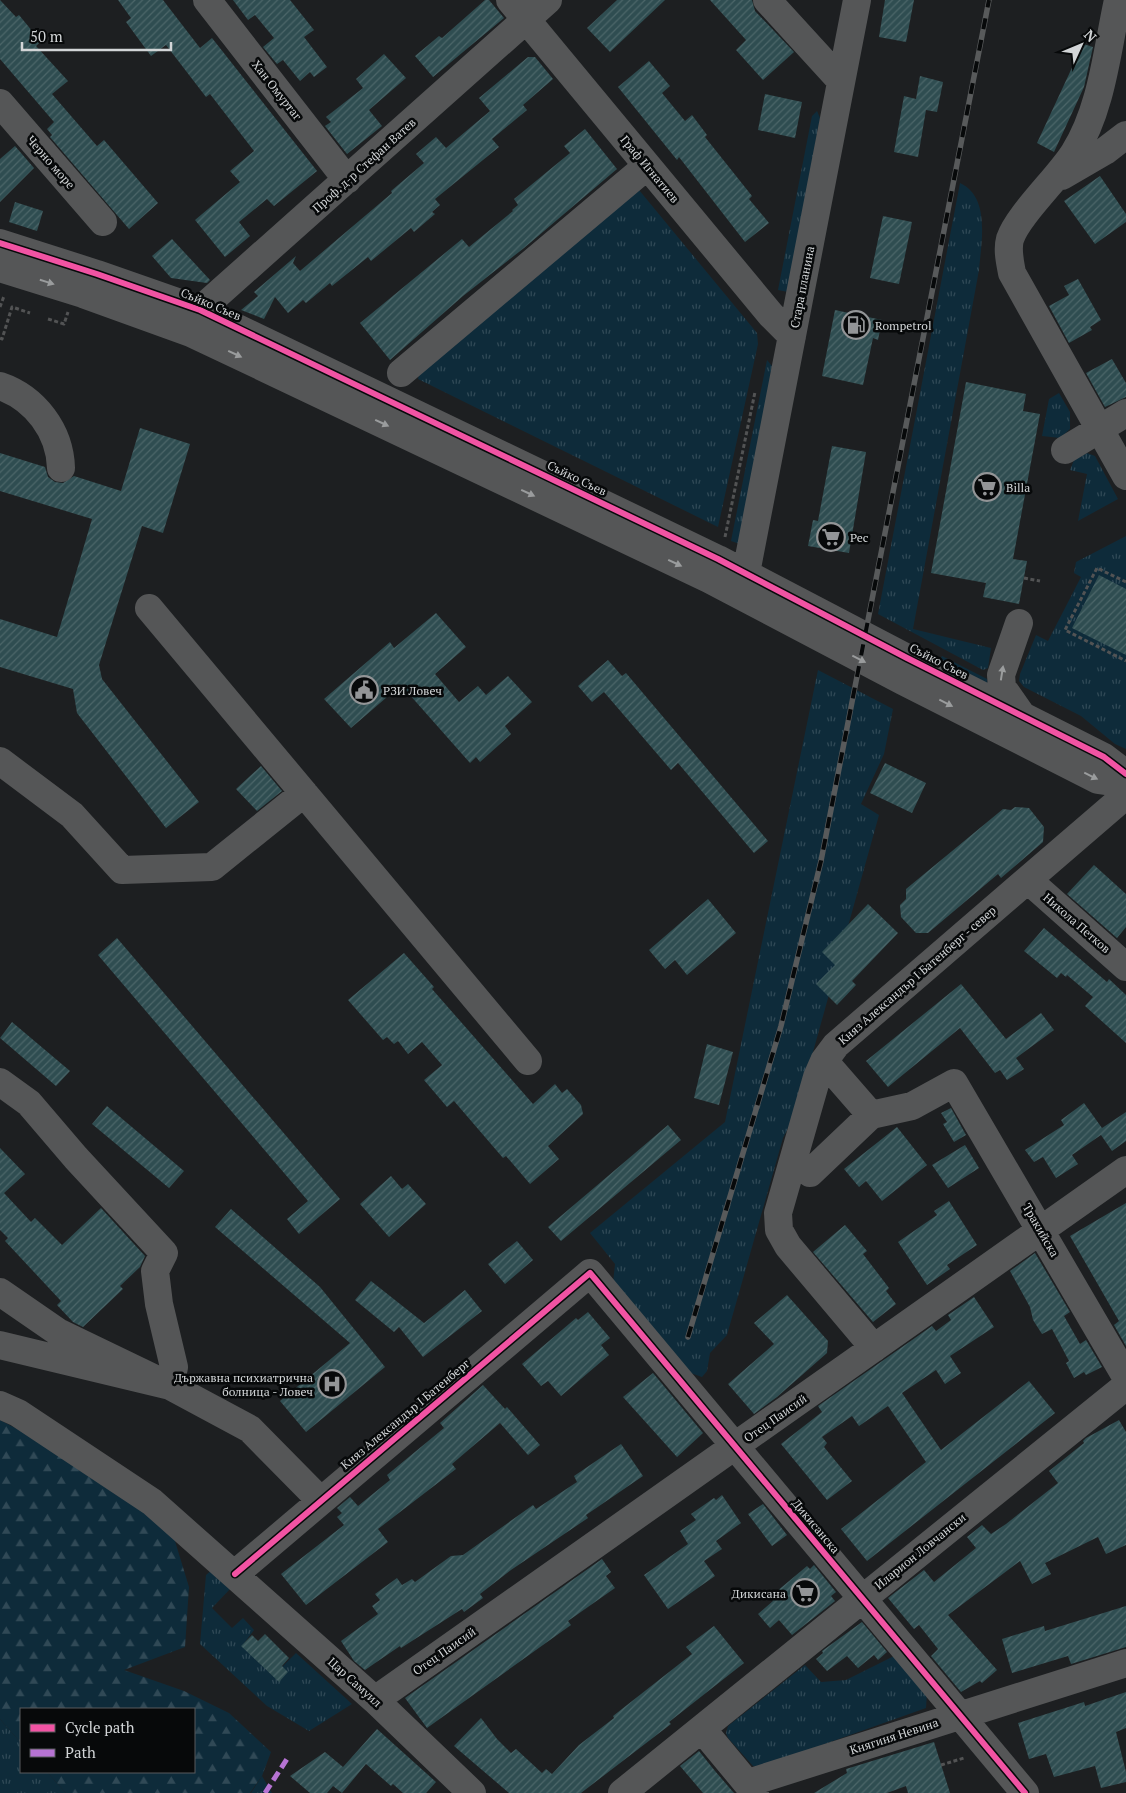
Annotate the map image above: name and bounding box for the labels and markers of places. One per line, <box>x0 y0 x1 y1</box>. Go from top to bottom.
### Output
fuel station icon: Rompetrol <box>841 310 871 340</box>
place label: Rompetrol <box>875 318 932 333</box>
supermarket icon: Billa <box>972 472 1002 502</box>
place label: Billa <box>1006 480 1030 495</box>
supermarket icon: Рес <box>816 522 846 552</box>
place label: Рес <box>850 530 869 545</box>
public building icon: РЗИ Ловеч <box>349 675 379 705</box>
place label: РЗИ Ловеч <box>383 683 442 698</box>
hospital icon: Държавна психиатрична болница - Ловеч <box>317 1369 347 1399</box>
place label: Държавна психиатрична болница - Ловеч <box>174 1370 313 1399</box>
supermarket icon: Дикисана <box>790 1578 820 1608</box>
place label: Дикисана <box>732 1586 786 1601</box>

